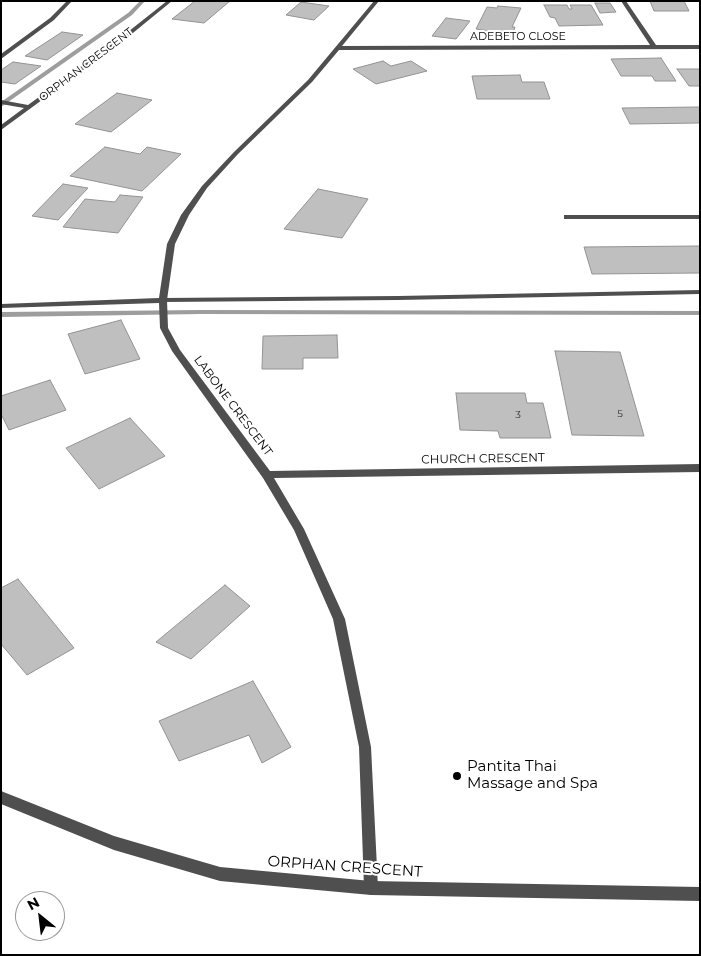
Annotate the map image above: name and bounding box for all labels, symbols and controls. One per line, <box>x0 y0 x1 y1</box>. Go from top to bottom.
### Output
street label: ORPHAN CRESCENT <box>37 25 135 105</box>
street label: ADEBETO CLOSE <box>470 30 566 44</box>
street label: LABONE CRESCENT <box>191 353 275 459</box>
house number: 5 <box>617 408 623 420</box>
house number: 3 <box>515 409 521 421</box>
street label: CHURCH CRESCENT <box>421 451 545 467</box>
place label: Pantita Thai Massage and Spa <box>467 758 598 793</box>
marker: Pantita Thai Massage and Spa <box>451 770 463 782</box>
street label: ORPHAN CRESCENT <box>267 853 423 881</box>
north arrow <box>15 891 65 941</box>
text: N <box>24 893 43 914</box>

